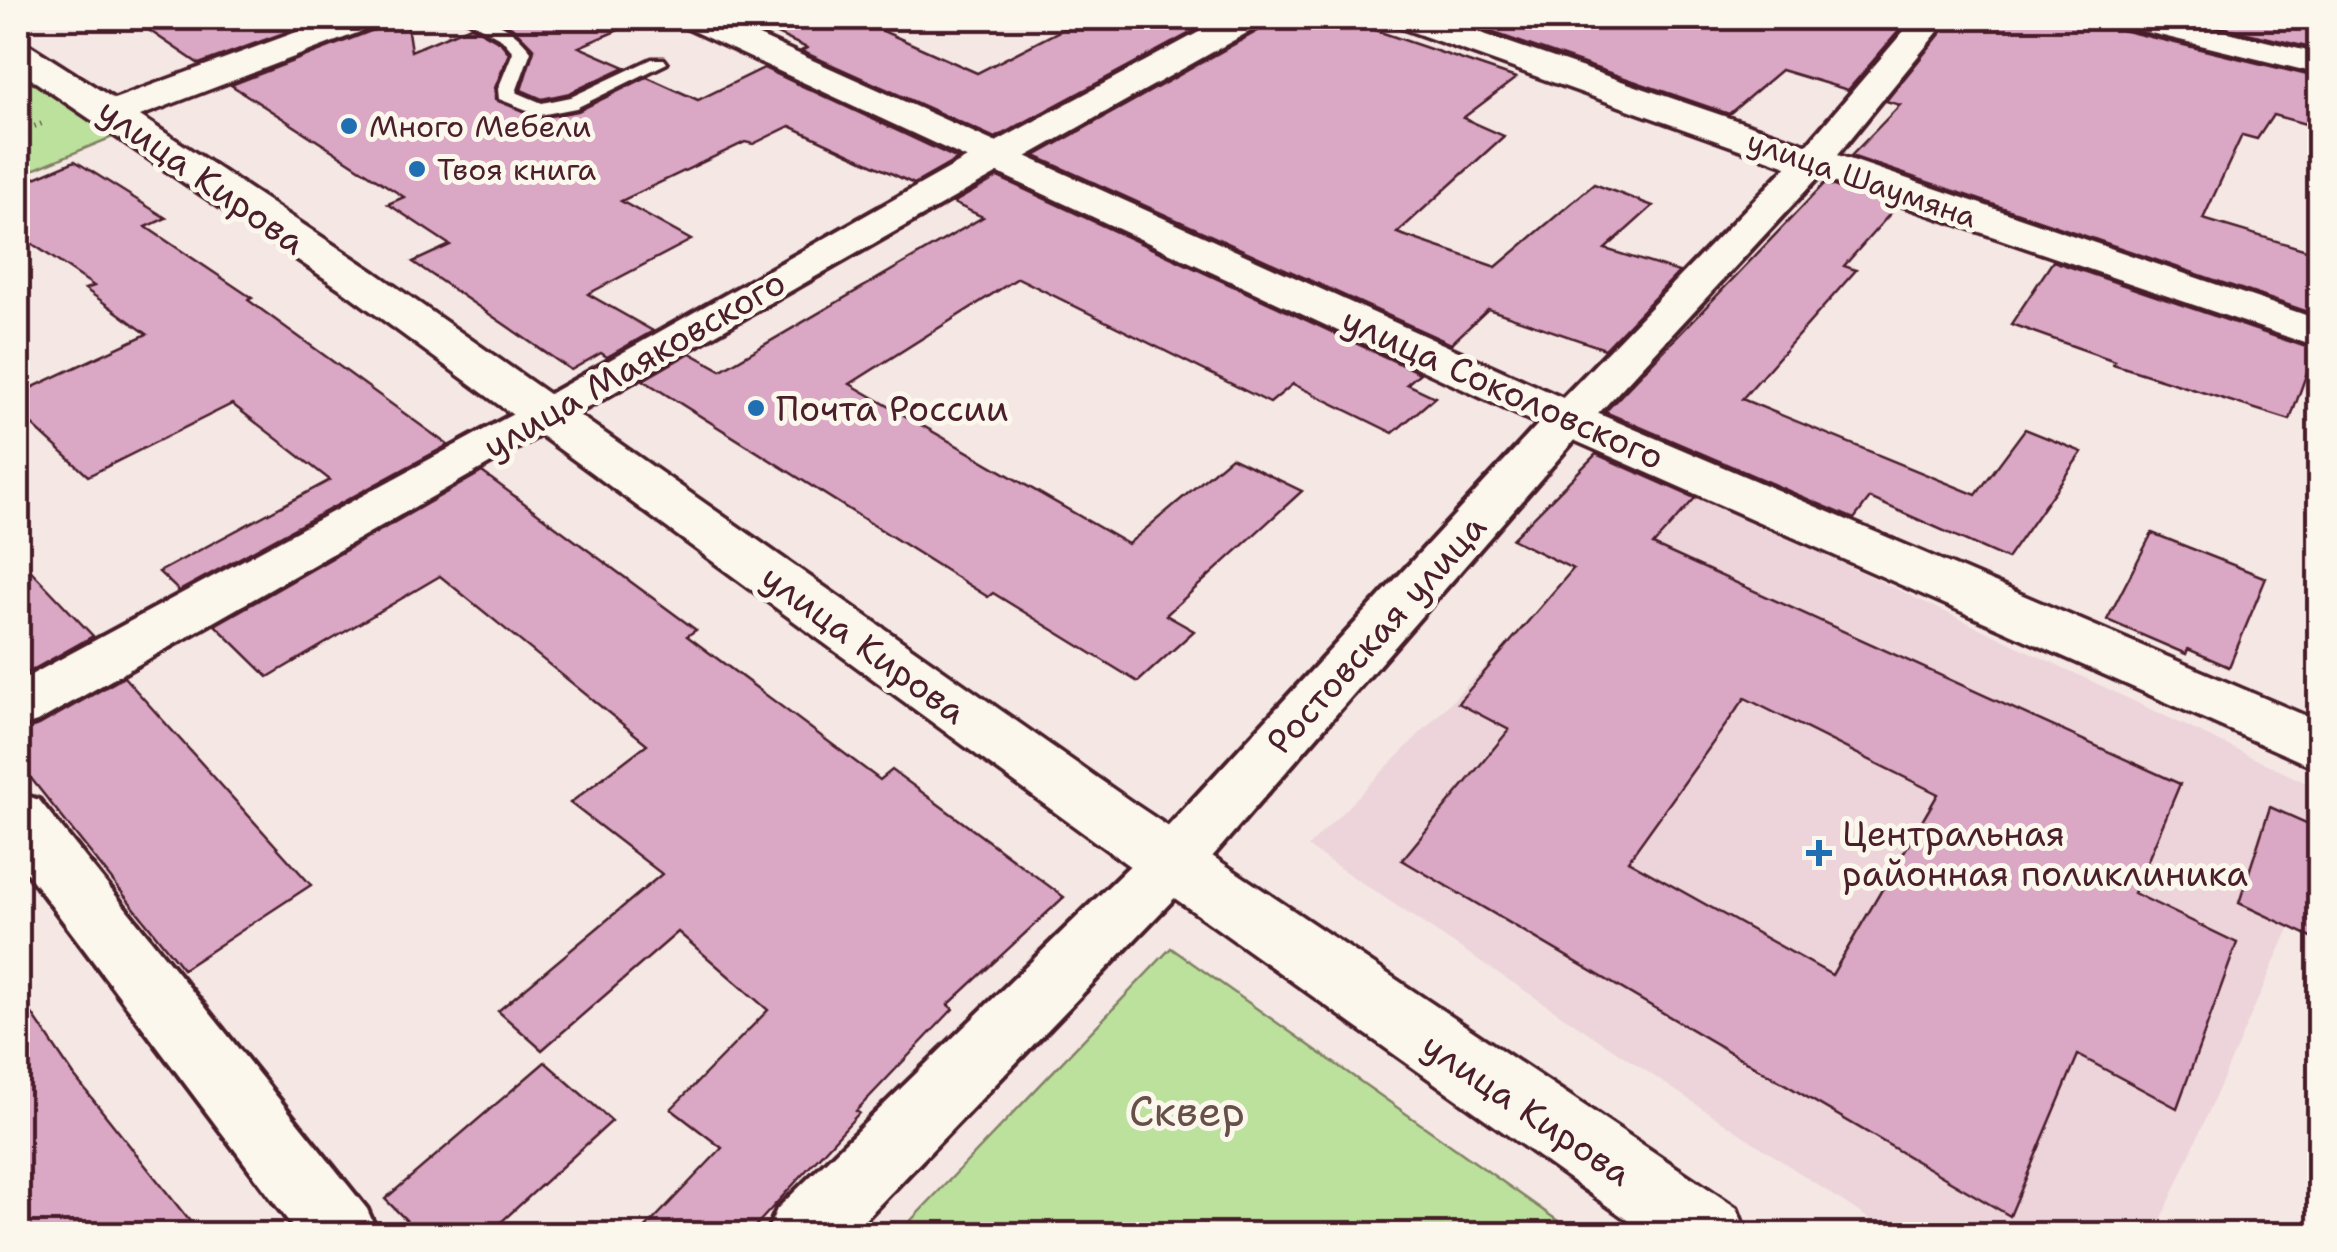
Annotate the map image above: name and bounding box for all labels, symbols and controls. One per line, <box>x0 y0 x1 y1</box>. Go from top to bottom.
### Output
street label: улица Кирова <box>89 87 315 265</box>
place label: Много Мебели <box>369 106 591 147</box>
marker: Много Мебели <box>338 115 360 137</box>
street label: улица Шаумяна <box>1742 120 1983 238</box>
place label: Твоя книга <box>437 149 597 190</box>
marker: Твоя книга <box>406 158 428 180</box>
street label: улица Маяковского <box>474 258 794 470</box>
street label: улица Соколовского <box>1335 296 1671 480</box>
place label: Почта России <box>776 385 1009 432</box>
marker: Почта России <box>745 397 767 419</box>
street label: Ростовская улица <box>1256 504 1496 764</box>
street label: улица Кирова <box>752 554 976 735</box>
place label: Центральная районная поликлиника <box>1842 810 2248 897</box>
marker: Центральная районная поликлиника <box>1806 840 1832 866</box>
street label: улица Кирова <box>1413 1022 1641 1197</box>
park label: Сквер <box>1129 1083 1245 1139</box>

